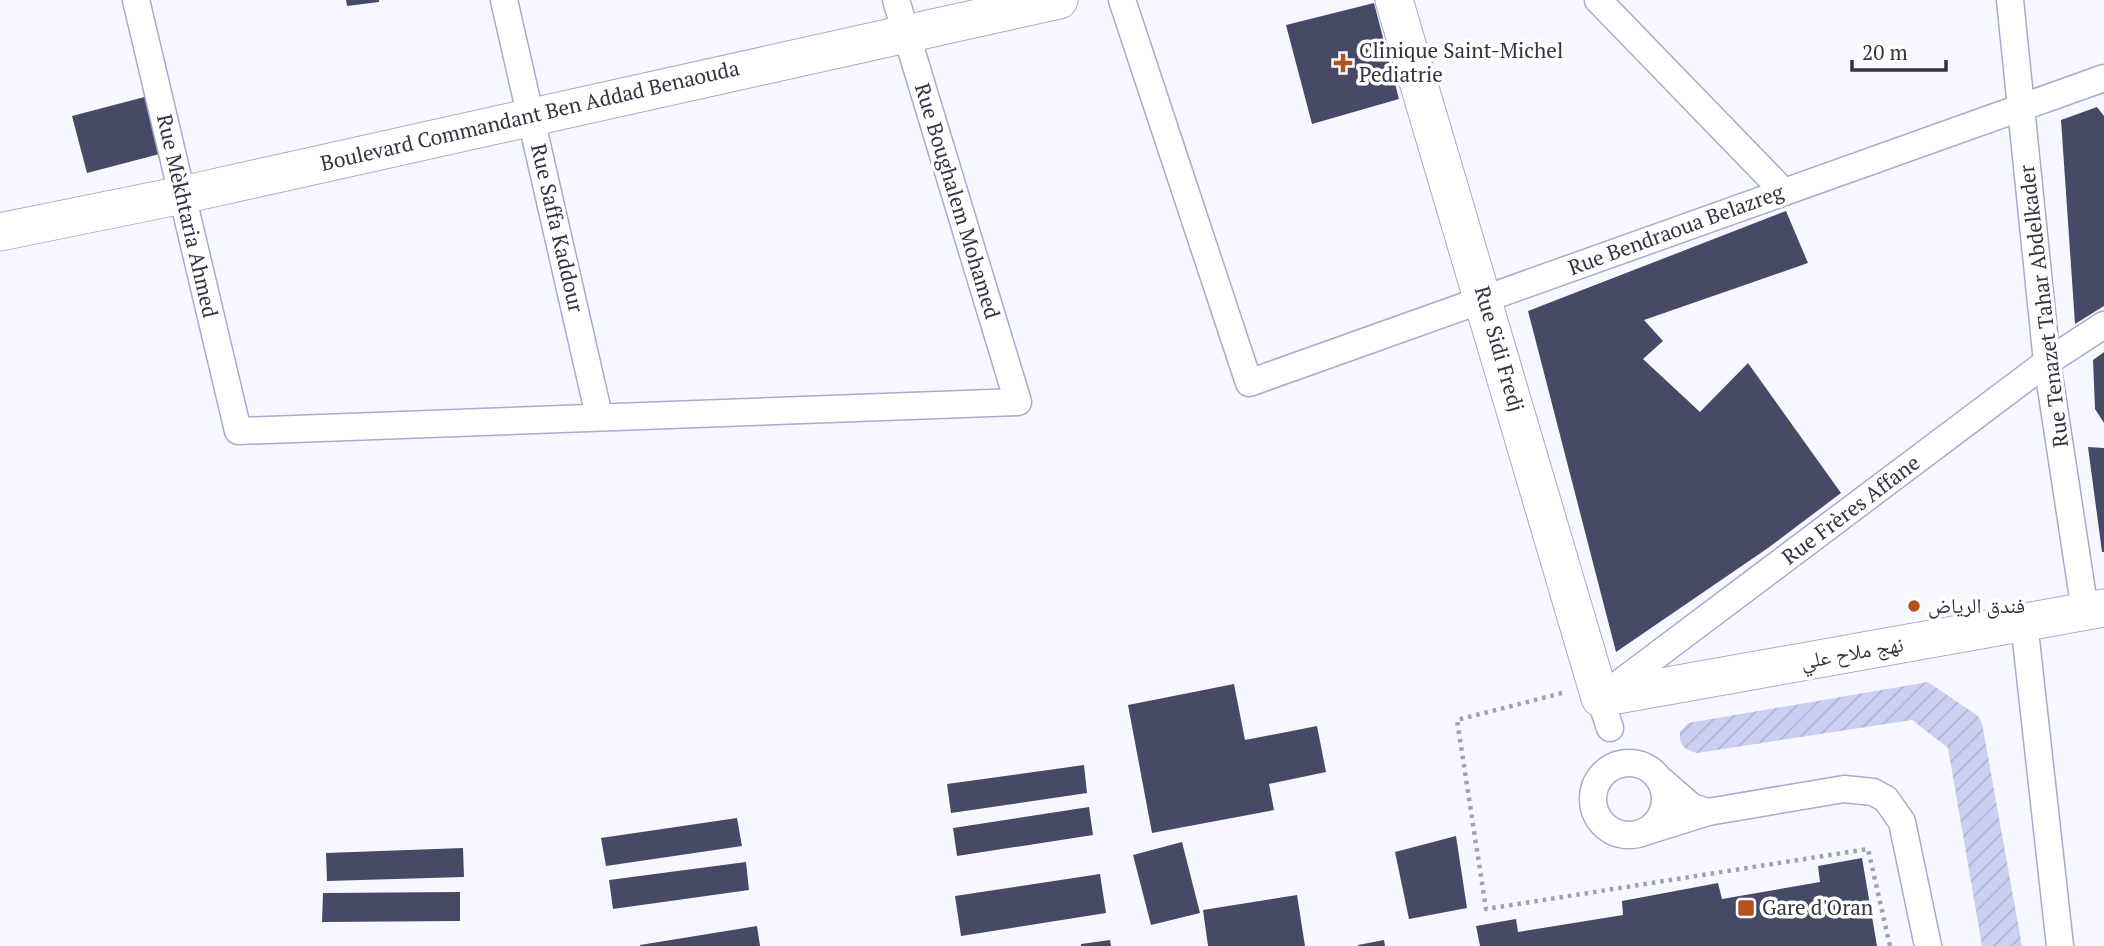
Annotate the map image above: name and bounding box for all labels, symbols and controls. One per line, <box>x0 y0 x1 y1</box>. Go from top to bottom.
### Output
scale bar <box>1852 28 1946 72</box>
place label: Clinique Saint-Michel Pediatrie <box>1359 36 1563 88</box>
text: 20 m <box>1862 38 1908 66</box>
street label: Boulevard Commandant Ben Addad Benaouda <box>318 53 742 177</box>
marker: Clinique Saint-Michel Pediatrie <box>1333 53 1353 73</box>
street label: Rue Boughalem Mohamed <box>909 80 1007 322</box>
street label: Rue Mèkhtaria Ahmed <box>151 111 225 321</box>
street label: Rue Saffa Kaddour <box>525 141 591 315</box>
street label: Rue Tenazet Tahar Abdelkader <box>2012 163 2074 449</box>
street label: Rue Bendraoua Belazreg <box>1564 177 1788 281</box>
street label: Rue Sidi Fredj <box>1469 283 1531 415</box>
street label: Rue Frères Affane <box>1776 448 1925 570</box>
place label: فندق الرياض <box>1928 591 2025 619</box>
marker: فندق الرياض <box>1906 598 1922 614</box>
street label: نهج ملاح علي <box>1798 629 1906 678</box>
place label: Gare d'Oran <box>1762 893 1874 921</box>
marker: Gare d'Oran <box>1736 898 1756 918</box>

